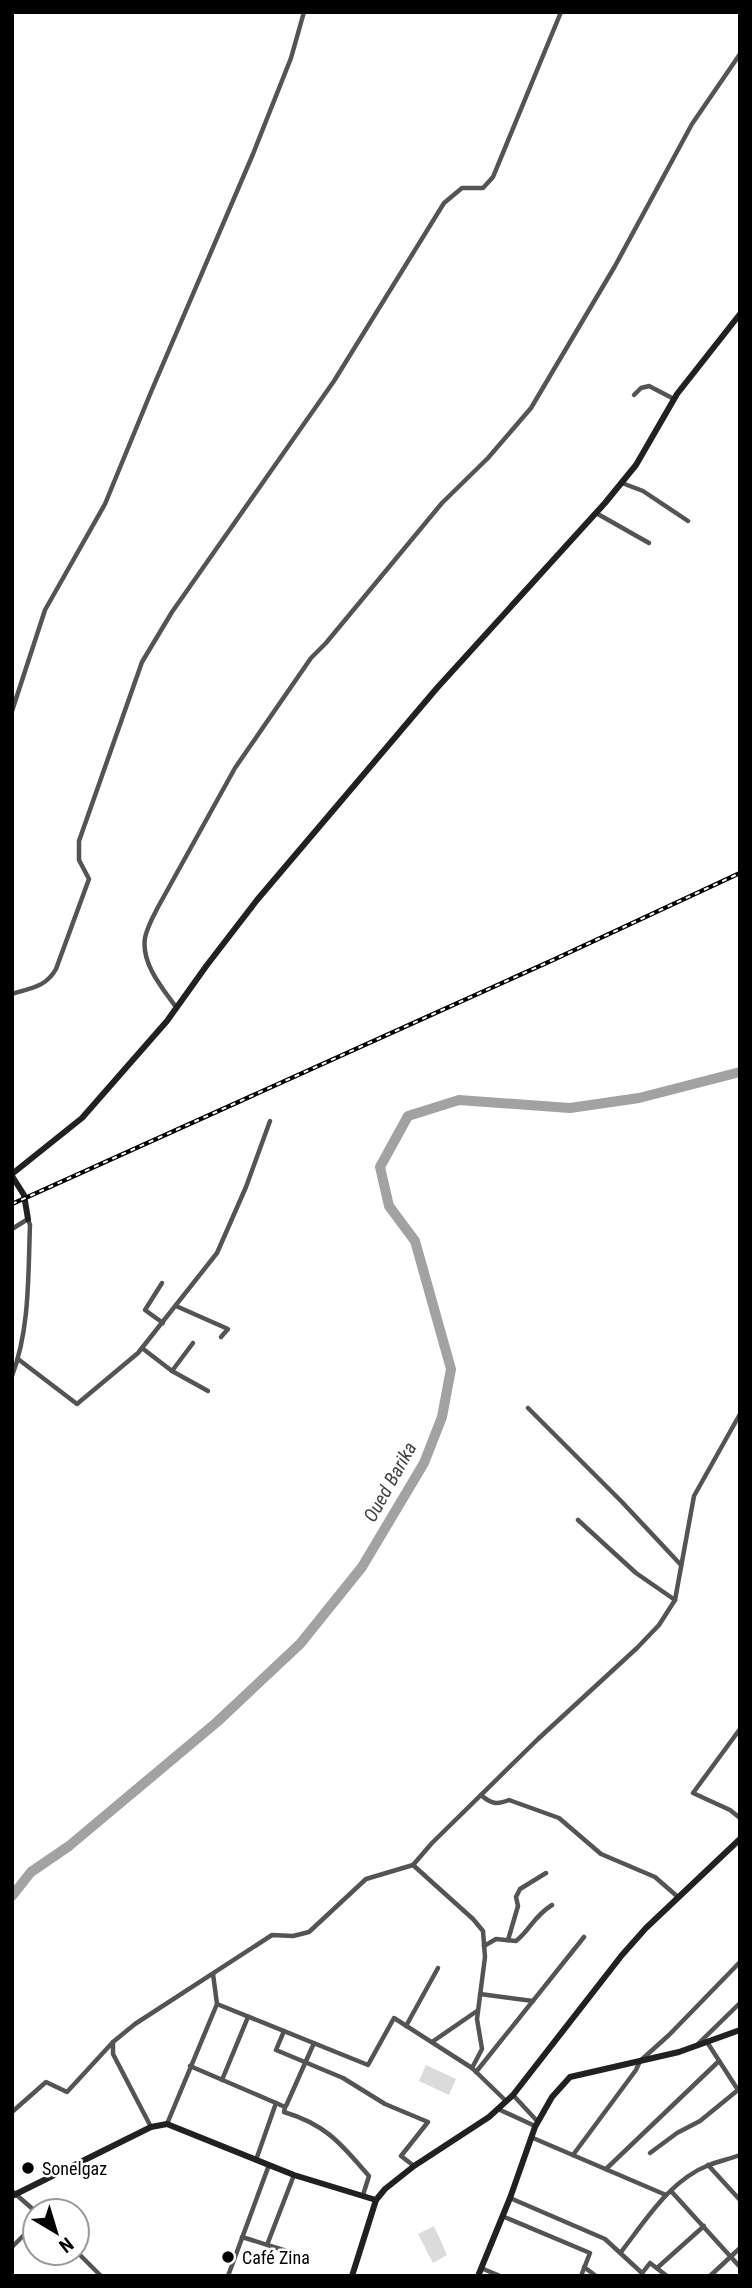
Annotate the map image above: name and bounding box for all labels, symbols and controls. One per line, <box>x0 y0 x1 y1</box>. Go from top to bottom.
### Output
water label: Oued Barika <box>359 1438 421 1526</box>
place label: Sonelgaz <box>42 2158 107 2179</box>
marker: Sonelgaz <box>20 2160 36 2176</box>
north arrow <box>21 2197 91 2267</box>
text: N <box>54 2232 78 2258</box>
place label: Café Zina <box>242 2247 310 2268</box>
marker: Café Zina <box>220 2249 236 2265</box>

